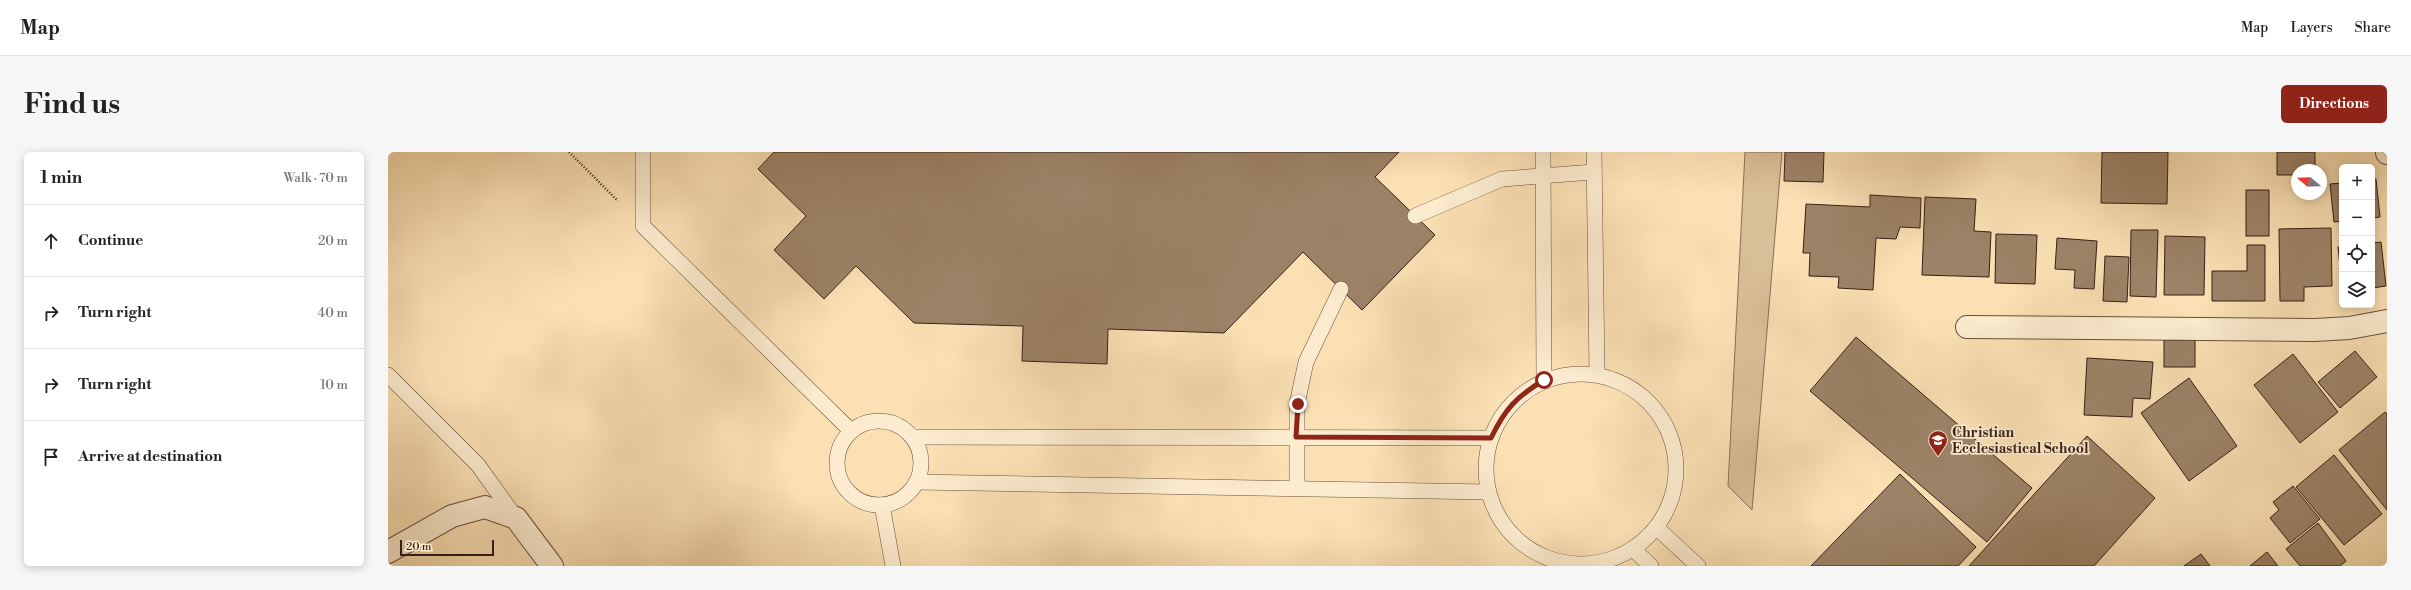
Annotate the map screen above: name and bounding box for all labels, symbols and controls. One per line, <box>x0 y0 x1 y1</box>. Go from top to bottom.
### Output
text: Map <box>20 16 60 40</box>
text: Map <box>2241 19 2268 37</box>
text: Layers <box>2290 19 2333 37</box>
text: Share <box>2355 19 2391 37</box>
button: Directions <box>2281 85 2387 123</box>
text: Find us <box>24 87 120 122</box>
north arrow <box>2291 164 2327 200</box>
map controls <box>2339 164 2375 308</box>
button: + <box>2339 164 2375 200</box>
text: 1 min <box>40 167 82 189</box>
text: Walk · 70 m <box>283 170 348 186</box>
button: − <box>2339 200 2375 236</box>
icon: ahead <box>40 230 62 252</box>
text: Continue <box>78 231 143 250</box>
text: 20 m <box>318 233 348 249</box>
button: locate <box>2339 236 2375 272</box>
button: layers <box>2339 272 2375 308</box>
icon: right <box>40 302 62 324</box>
text: Turn right <box>78 303 152 322</box>
text: 40 m <box>318 305 348 321</box>
route start <box>1535 371 1553 389</box>
icon: right <box>40 374 62 396</box>
text: Turn right <box>78 375 152 394</box>
text: 10 m <box>320 377 348 393</box>
route end <box>1289 395 1307 413</box>
place label: Christian Ecclesiastical School <box>1952 424 2089 458</box>
school or university icon: Christian Ecclesiastical School <box>1927 429 1949 457</box>
icon: arrive <box>40 446 62 468</box>
text: Arrive at destination <box>78 447 222 466</box>
scale bar <box>400 538 494 557</box>
text: 20 m <box>406 540 431 554</box>

